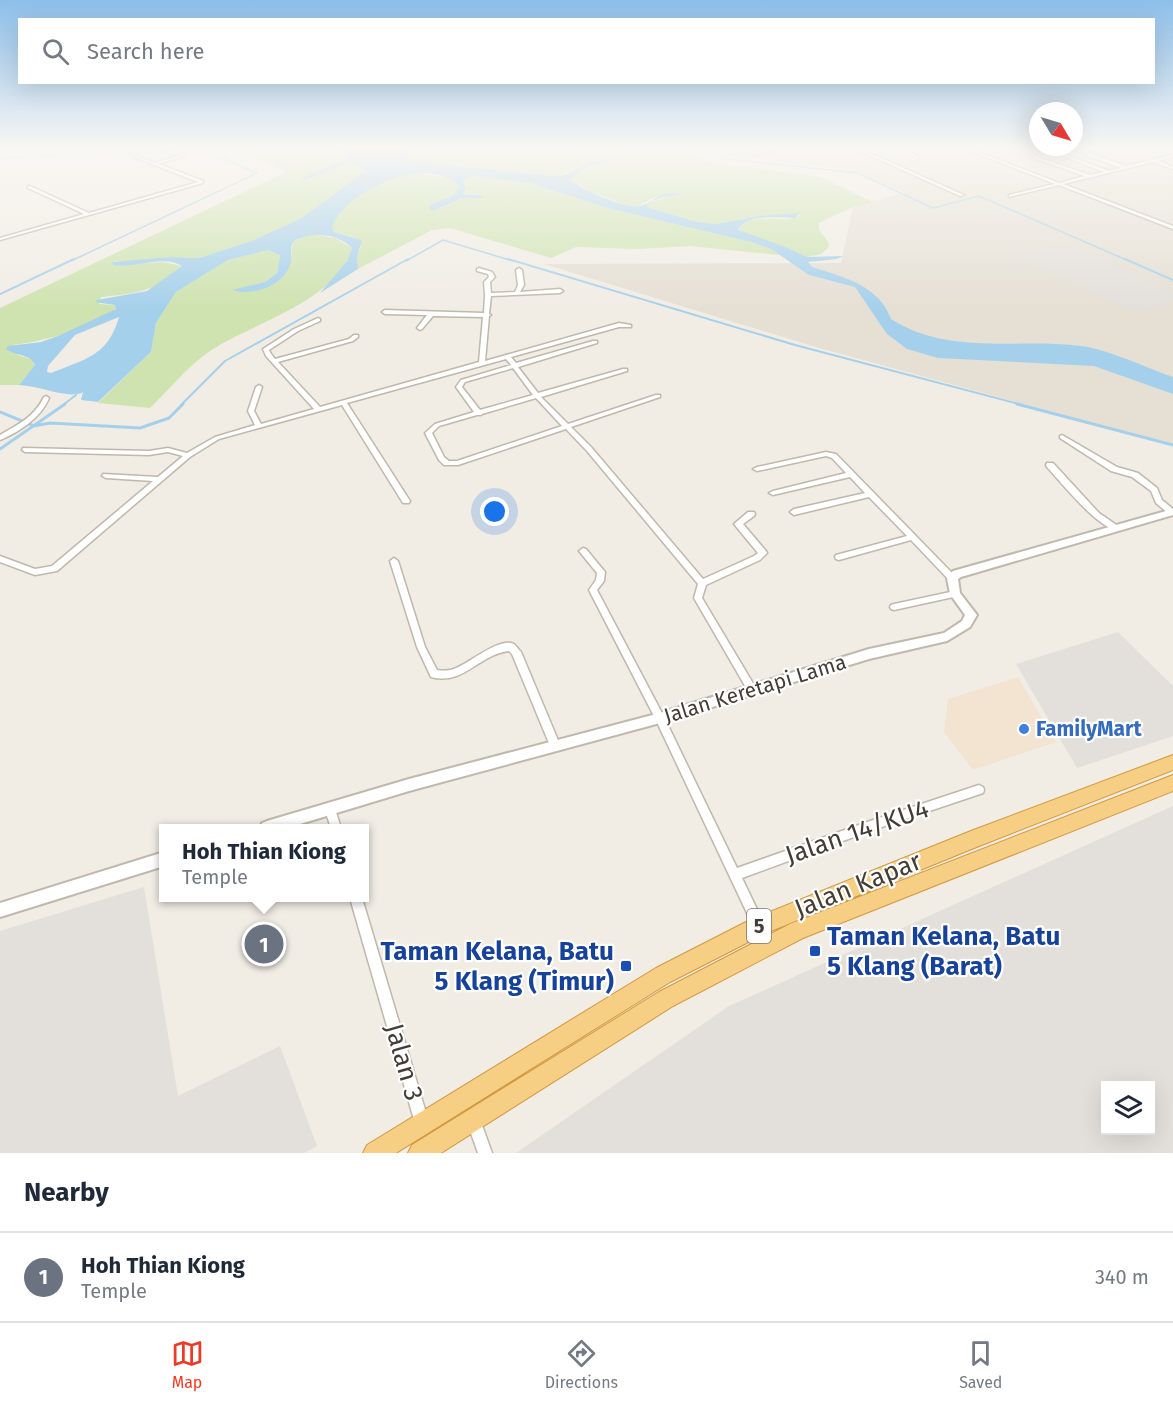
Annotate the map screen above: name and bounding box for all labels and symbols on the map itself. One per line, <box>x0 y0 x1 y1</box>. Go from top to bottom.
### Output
north arrow <box>1029 102 1083 156</box>
your location <box>480 497 509 526</box>
street label: Jalan Keretapi Lama <box>661 649 849 729</box>
place label: FamilyMart <box>1036 716 1142 742</box>
marker: FamilyMart <box>1017 722 1031 736</box>
street label: Jalan 14/KU4 <box>781 793 933 871</box>
street label: Jalan Kapar <box>790 845 926 925</box>
road number: 5 <box>747 909 771 943</box>
place label: Taman Kelana, Batu 5 Klang (Barat) <box>827 921 1060 982</box>
pin: 1 <box>244 922 284 966</box>
place label: Taman Kelana, Batu 5 Klang (Timur) <box>381 936 614 997</box>
marker: Taman Kelana, Batu 5 Klang (Barat) <box>808 944 822 958</box>
marker: Taman Kelana, Batu 5 Klang (Timur) <box>619 959 633 973</box>
street label: Jalan 3 <box>378 1020 430 1104</box>

